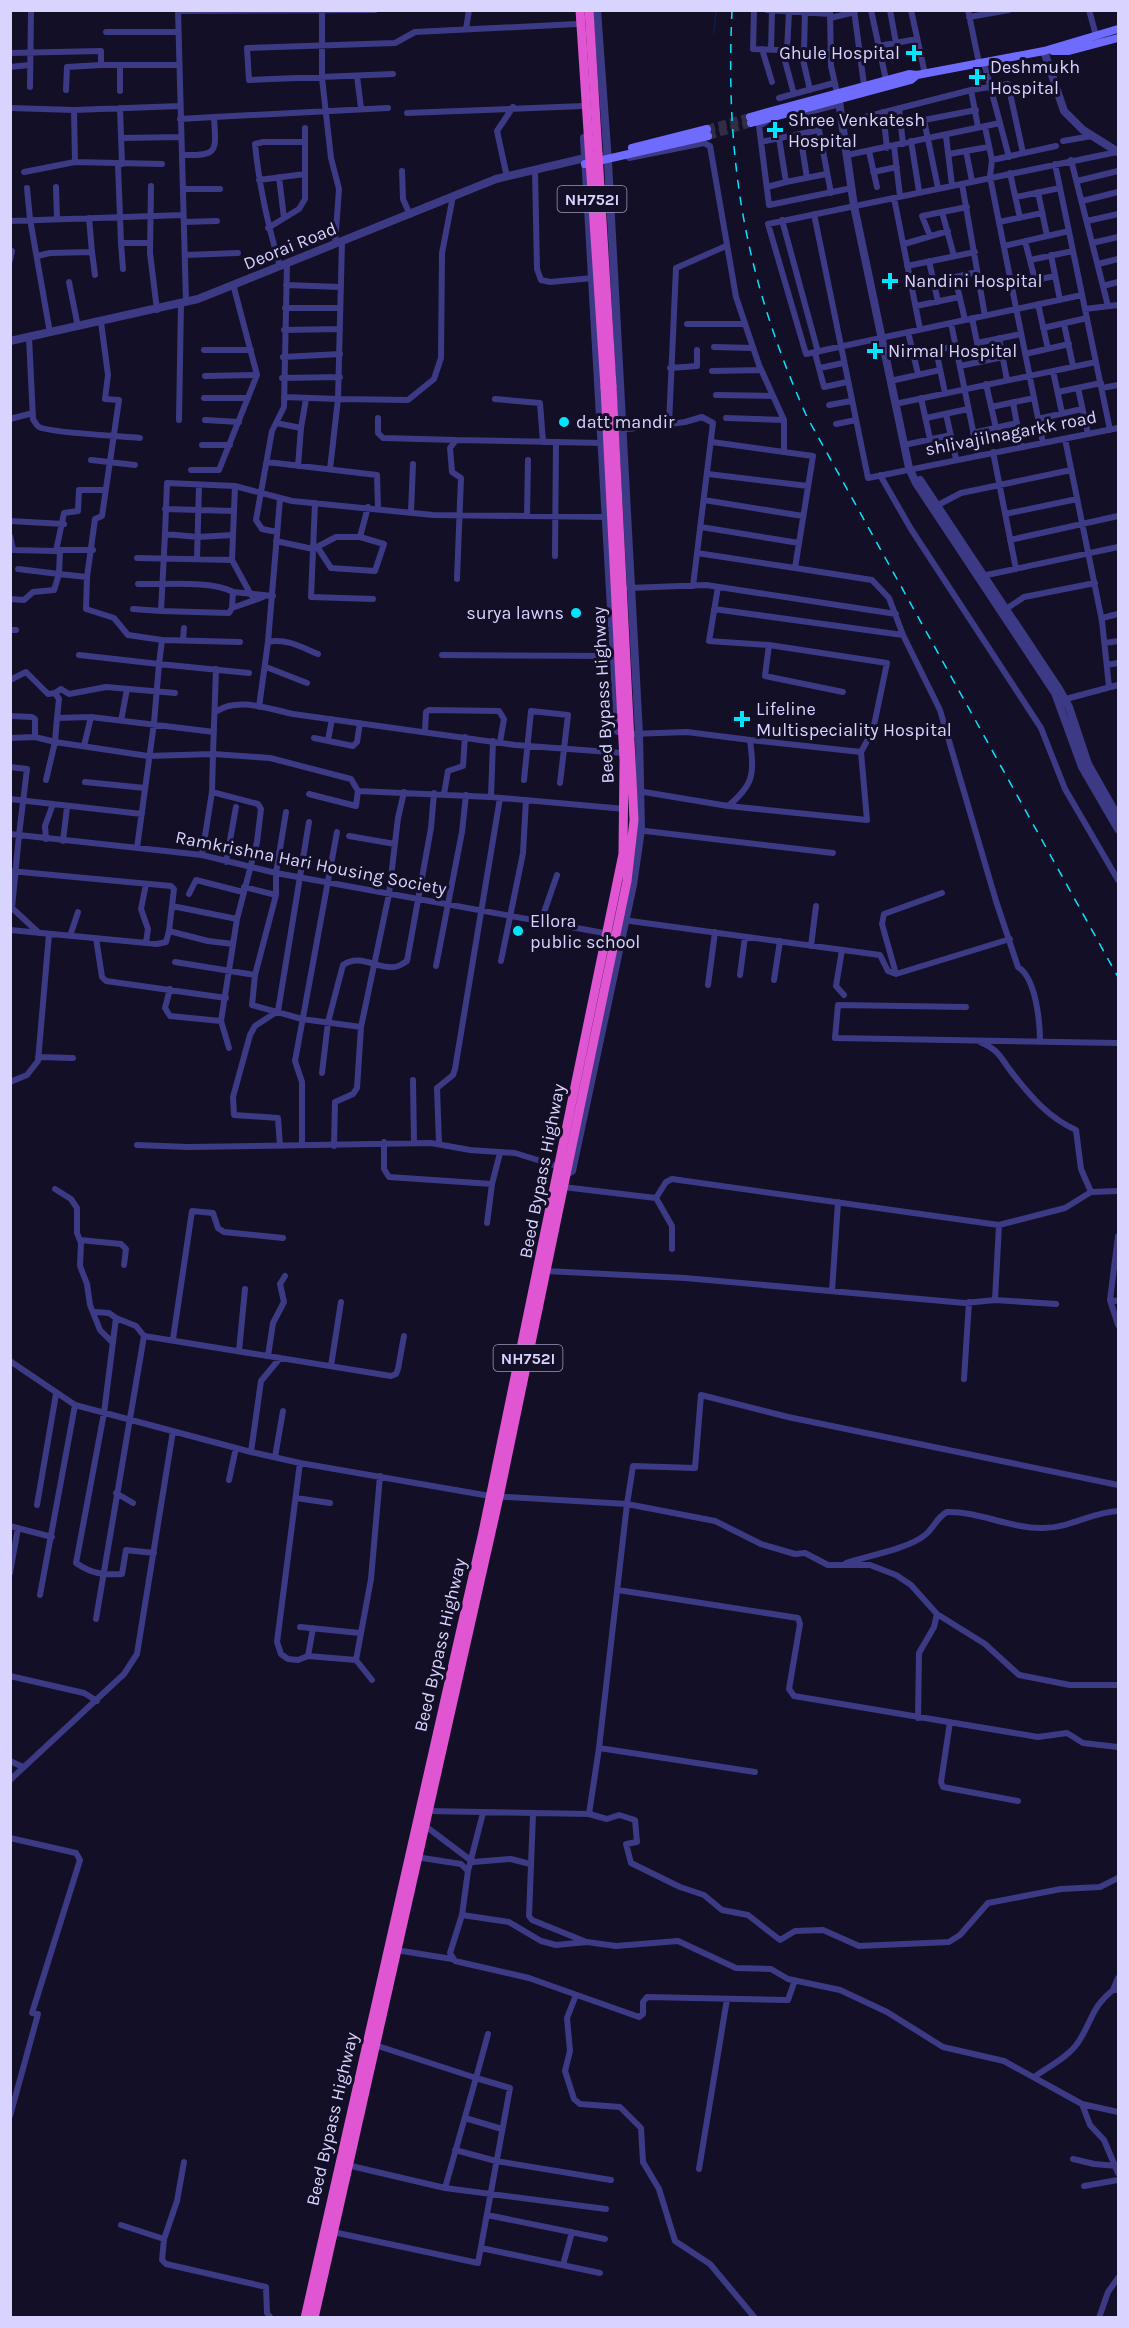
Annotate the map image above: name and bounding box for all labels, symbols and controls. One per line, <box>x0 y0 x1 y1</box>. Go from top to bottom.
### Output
place label: Ghule Hospital <box>779 42 900 64</box>
marker: Ghule Hospital <box>905 44 923 62</box>
place label: Deshmukh Hospital <box>990 56 1080 99</box>
marker: Deshmukh Hospital <box>968 68 986 86</box>
place label: Shree Venkatesh Hospital <box>788 109 925 152</box>
marker: Shree Venkatesh Hospital <box>766 121 784 139</box>
road number: NH752I <box>558 186 626 212</box>
street label: Deorai Road <box>240 217 340 275</box>
place label: Nandini Hospital <box>904 270 1043 292</box>
marker: Nandini Hospital <box>881 272 899 290</box>
place label: Nirmal Hospital <box>888 340 1017 362</box>
marker: Nirmal Hospital <box>866 342 884 360</box>
street label: shlivajilnagarkk road <box>923 406 1099 460</box>
place label: datt mandir <box>576 411 675 433</box>
marker: datt mandir <box>557 415 571 429</box>
place label: surya lawns <box>466 602 564 624</box>
street label: Beed Bypass Highway <box>587 605 619 784</box>
marker: surya lawns <box>569 606 583 620</box>
place label: Lifeline Multispeciality Hospital <box>756 698 952 741</box>
marker: Lifeline Multispeciality Hospital <box>733 710 751 728</box>
street label: Ramkrishna Hari Housing Society <box>173 826 449 900</box>
place label: Ellora public school <box>530 910 640 953</box>
marker: Ellora public school <box>511 924 525 938</box>
street label: Beed Bypass Highway <box>514 1081 570 1260</box>
road number: NH752I <box>494 1345 562 1371</box>
street label: Beed Bypass Highway <box>409 1555 471 1734</box>
street label: Beed Bypass Highway <box>301 2029 363 2208</box>

